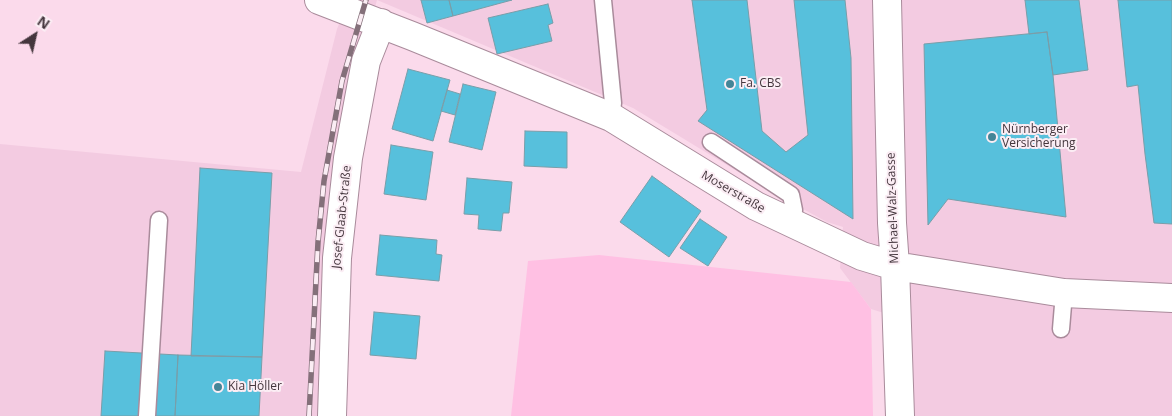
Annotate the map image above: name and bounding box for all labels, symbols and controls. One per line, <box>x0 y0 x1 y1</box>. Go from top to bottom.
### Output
north arrow <box>10 10 60 60</box>
text: N <box>34 11 54 33</box>
place label: Fa. CBS <box>740 77 781 91</box>
marker: Fa. CBS <box>724 78 736 90</box>
place label: Nürnberger Versicherung <box>1002 123 1076 151</box>
marker: Nürnberger Versicherung <box>986 131 998 143</box>
street label: Michael-Walz-Gasse <box>884 152 902 264</box>
street label: Josef-Glaab-Straße <box>329 165 355 269</box>
street label: Moserstraße <box>699 168 767 216</box>
place label: Kia Höller <box>228 380 282 394</box>
marker: Kia Höller <box>212 381 224 393</box>

